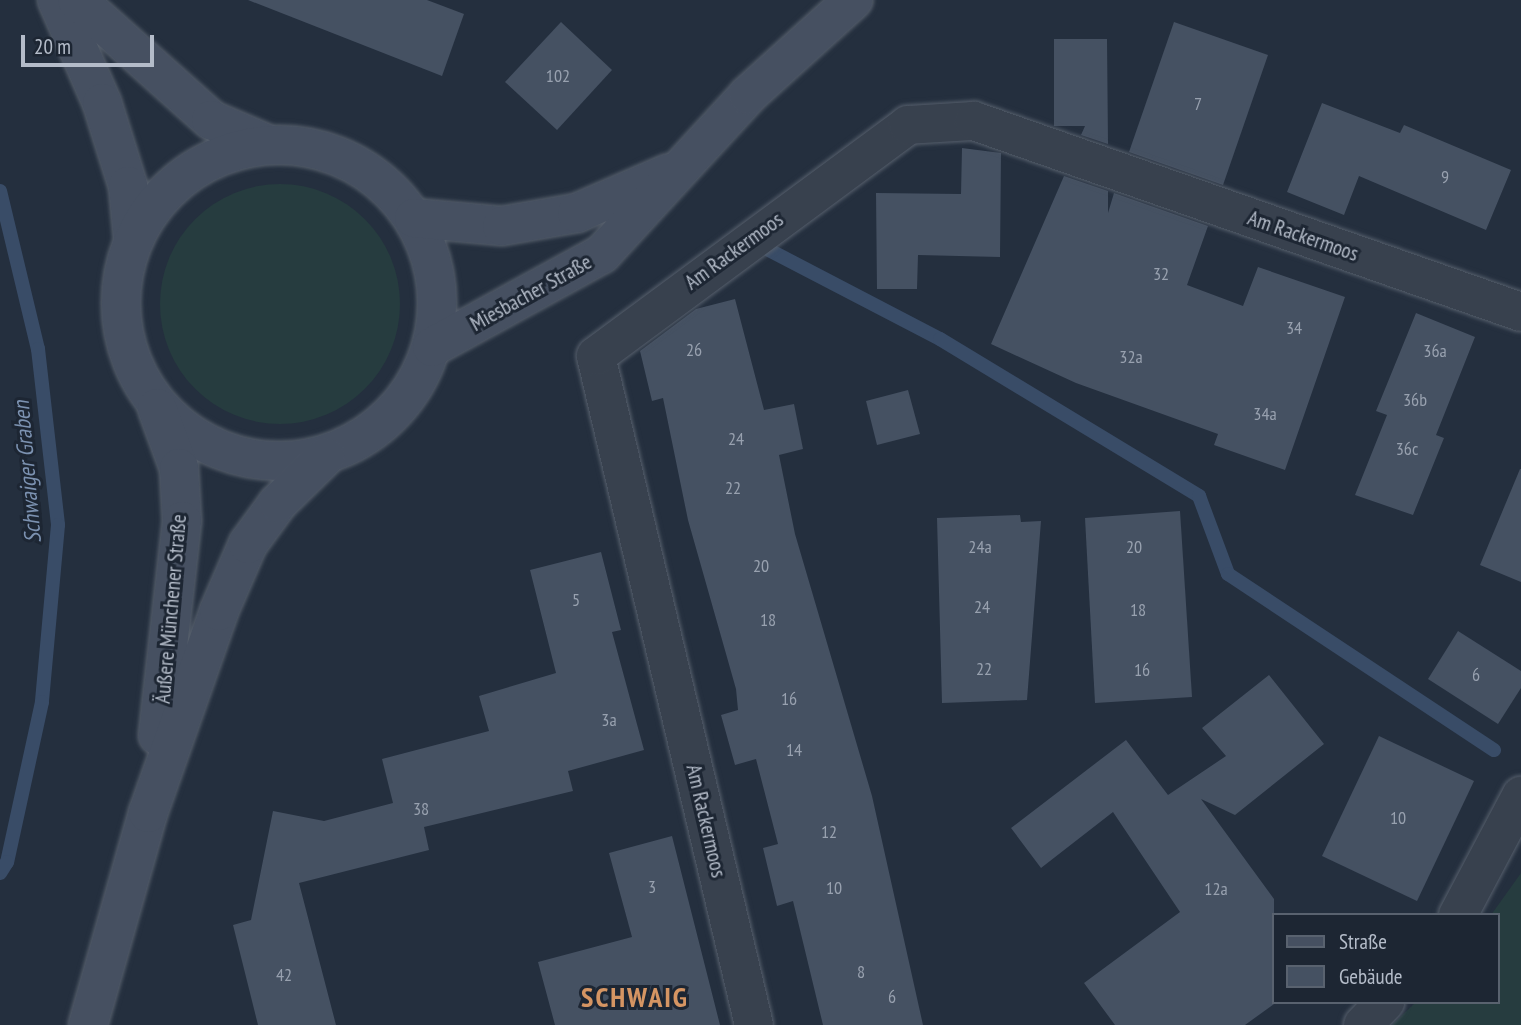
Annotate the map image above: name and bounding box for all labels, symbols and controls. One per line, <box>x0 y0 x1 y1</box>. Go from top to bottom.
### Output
scale bar <box>24 21 158 65</box>
text: 20 m <box>34 33 71 60</box>
house number: 102 <box>546 65 570 87</box>
house number: 7 <box>1194 93 1202 115</box>
house number: 9 <box>1441 166 1449 188</box>
street label: Am Rackermoos <box>1244 205 1362 267</box>
street label: Am Rackermoos <box>680 207 788 295</box>
street label: Miesbacher Straße <box>466 249 596 337</box>
house number: 32 <box>1153 263 1169 285</box>
house number: 34 <box>1286 317 1302 339</box>
house number: 26 <box>686 339 702 361</box>
house number: 36a <box>1423 340 1447 362</box>
house number: 32a <box>1119 346 1143 368</box>
house number: 36b <box>1403 389 1427 411</box>
water label: Schwaiger Graben <box>7 400 47 544</box>
house number: 34a <box>1253 403 1277 425</box>
house number: 24 <box>728 428 744 450</box>
house number: 36c <box>1396 438 1418 460</box>
house number: 22 <box>725 477 741 499</box>
street label: Äußere Münchener Straße <box>150 513 192 705</box>
house number: 24a <box>968 536 992 558</box>
house number: 20 <box>1126 536 1142 558</box>
house number: 20 <box>753 555 769 577</box>
house number: 5 <box>572 589 580 611</box>
house number: 24 <box>974 596 990 618</box>
house number: 18 <box>1130 599 1146 621</box>
house number: 18 <box>760 609 776 631</box>
house number: 22 <box>976 658 992 680</box>
house number: 16 <box>1134 659 1150 681</box>
house number: 6 <box>1472 664 1480 686</box>
house number: 16 <box>781 688 797 710</box>
house number: 3a <box>601 709 617 731</box>
house number: 14 <box>786 739 802 761</box>
street label: Am Rackermoos <box>681 762 731 880</box>
house number: 38 <box>413 798 429 820</box>
house number: 10 <box>1390 807 1406 829</box>
house number: 12 <box>821 821 837 843</box>
house number: 3 <box>648 876 656 898</box>
house number: 10 <box>826 877 842 899</box>
house number: 12a <box>1204 878 1228 900</box>
legend <box>1272 913 1500 1004</box>
text: Straße <box>1339 928 1387 955</box>
house number: 8 <box>857 961 865 983</box>
text: Gebäude <box>1339 963 1402 990</box>
house number: 42 <box>276 964 292 986</box>
district label: SCHWAIG <box>582 980 688 1014</box>
house number: 6 <box>888 986 896 1008</box>

